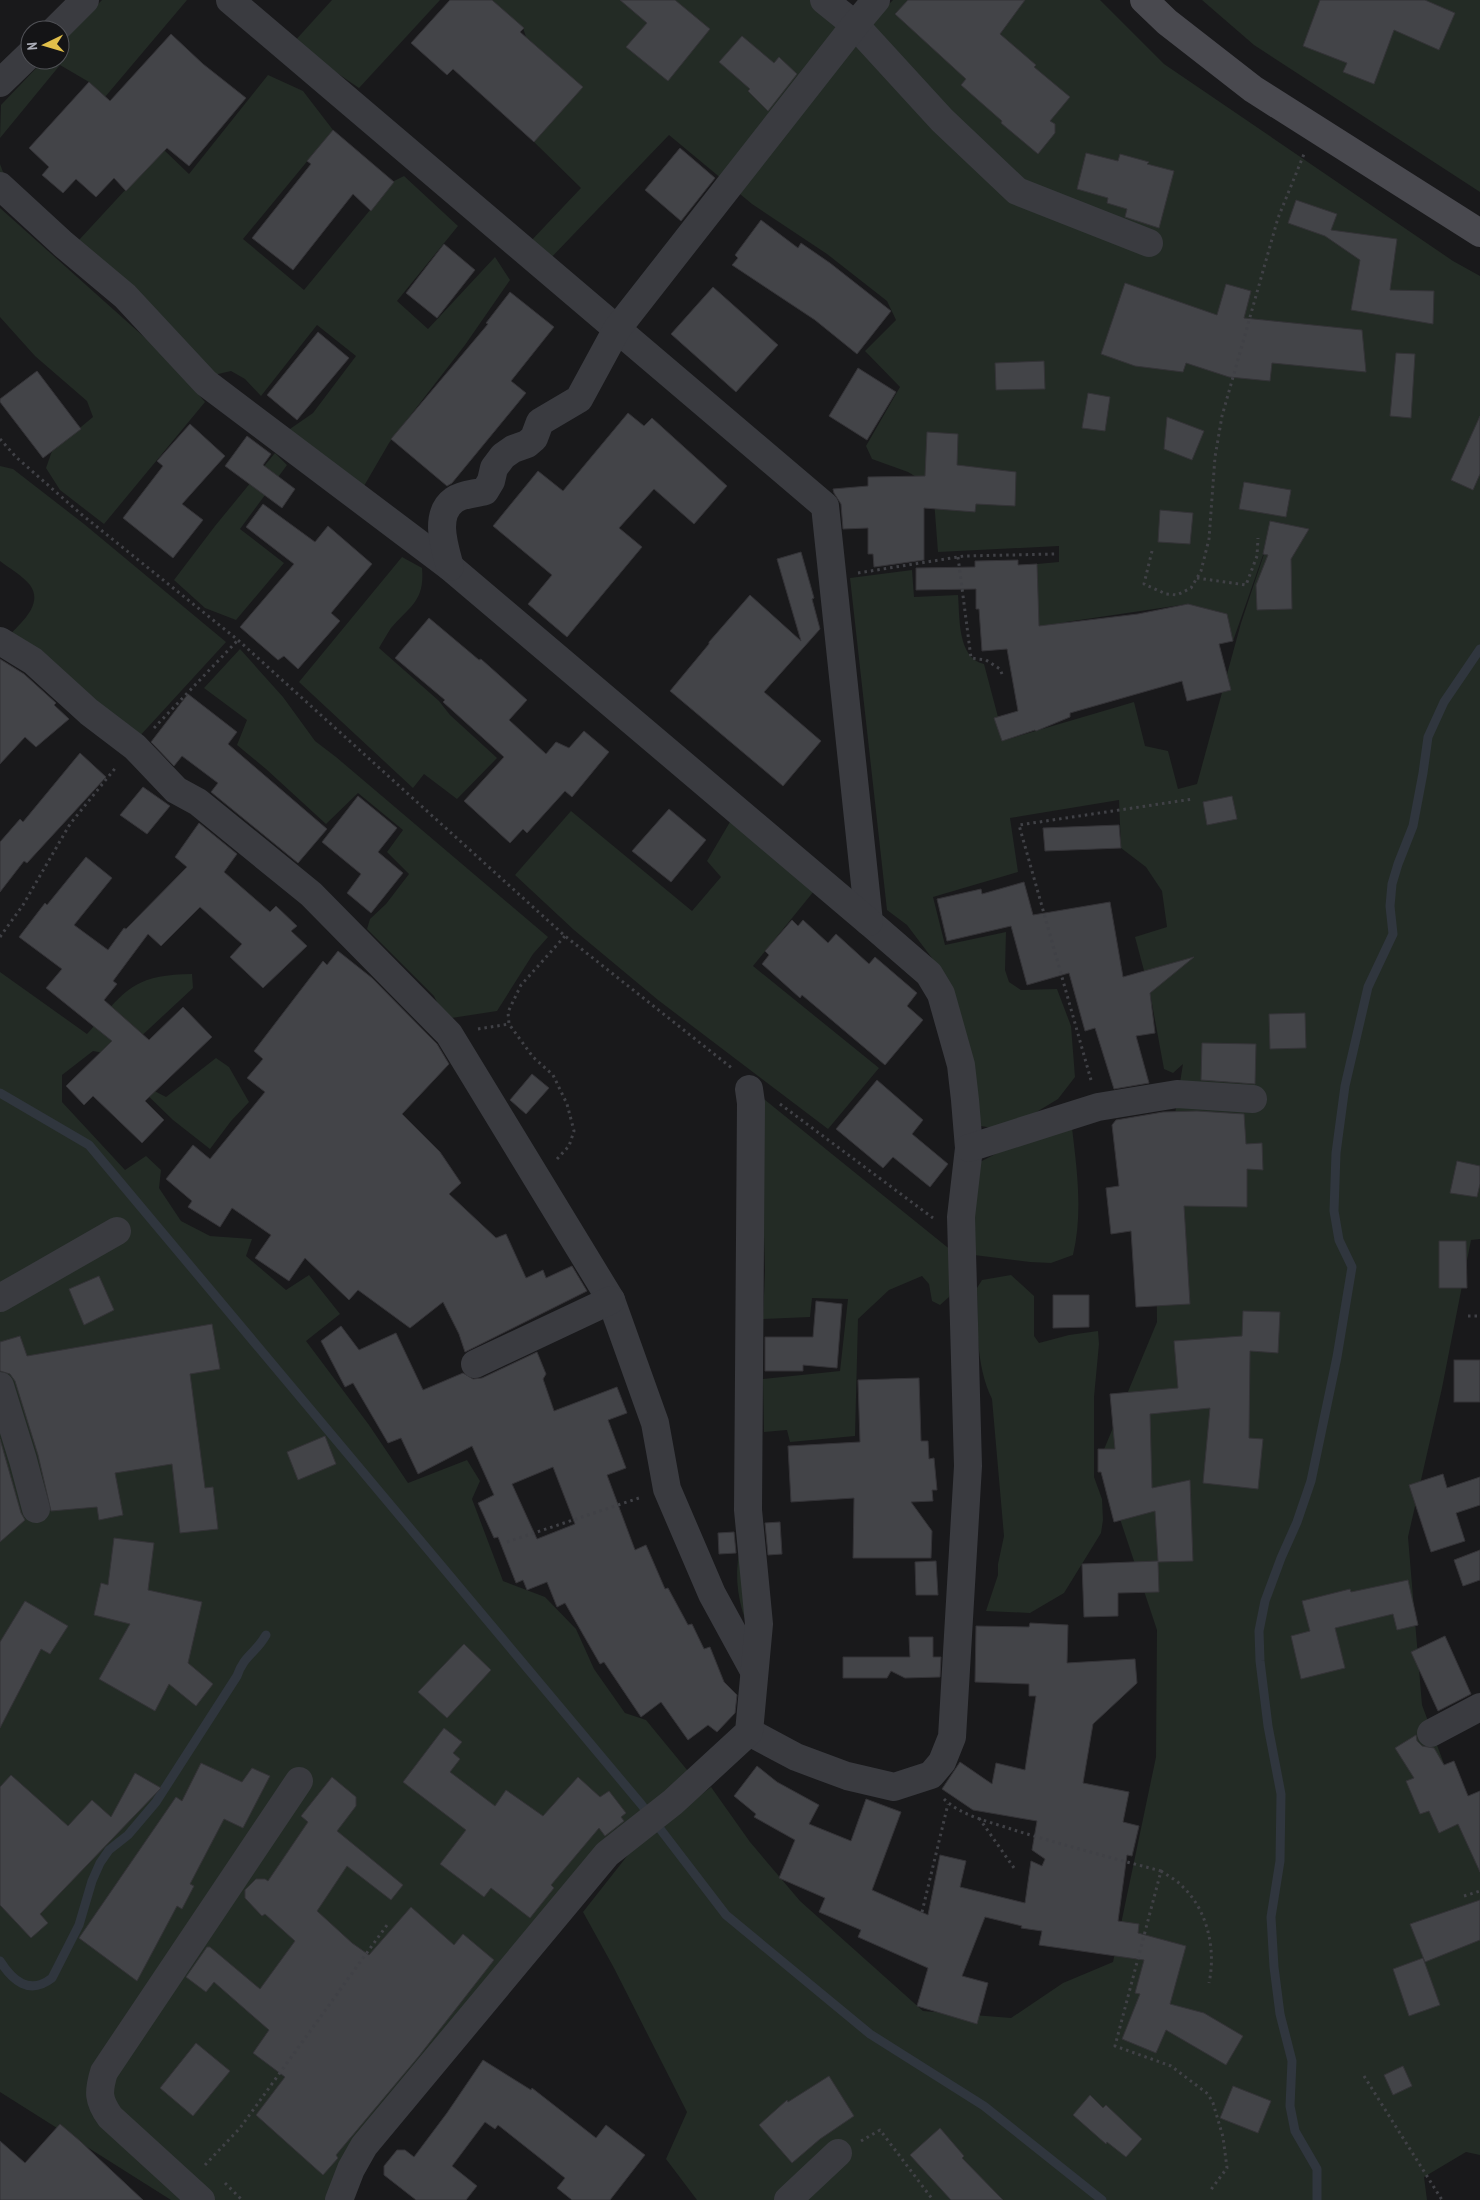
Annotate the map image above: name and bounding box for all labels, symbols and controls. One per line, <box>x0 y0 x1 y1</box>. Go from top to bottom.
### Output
north arrow <box>20 20 70 70</box>
text: N <box>23 42 41 51</box>

